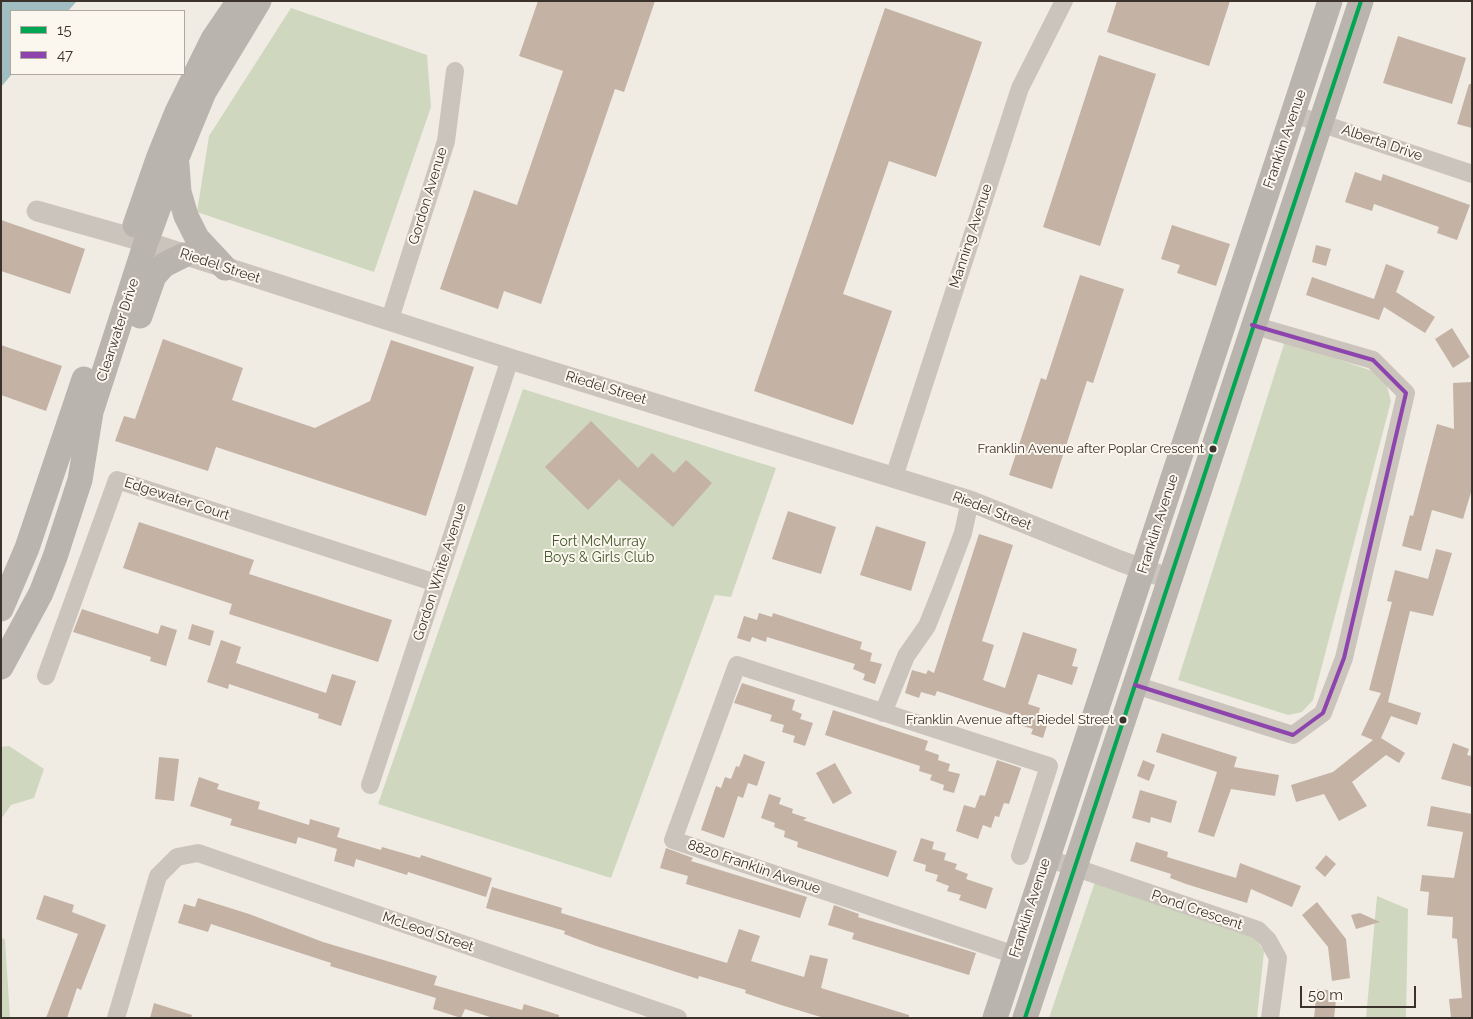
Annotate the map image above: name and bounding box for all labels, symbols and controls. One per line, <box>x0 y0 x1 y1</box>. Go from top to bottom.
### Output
legend <box>10 10 185 75</box>
text: 15 <box>57 21 72 39</box>
text: 47 <box>57 46 73 64</box>
street label: Franklin Avenue <box>1260 87 1310 191</box>
street label: Alberta Drive <box>1339 121 1425 165</box>
street label: Gordon Avenue <box>405 145 451 247</box>
street label: Manning Avenue <box>946 182 996 290</box>
street label: Riedel Street <box>178 245 262 287</box>
street label: Clearwater Drive <box>93 276 143 384</box>
street label: Riedel Street <box>564 368 648 408</box>
place label: Franklin Avenue after Poplar Crescent <box>978 441 1204 457</box>
marker: Franklin Avenue after Poplar Crescent <box>1208 444 1218 454</box>
street label: Franklin Avenue <box>1134 472 1182 576</box>
street label: Edgewater Court <box>122 474 232 524</box>
street label: Riedel Street <box>950 488 1034 534</box>
street label: Gordon White Avenue <box>410 501 470 643</box>
park label: Fort McMurray Boys & Girls Club <box>544 534 654 566</box>
place label: Franklin Avenue after Riedel Street <box>906 712 1114 728</box>
marker: Franklin Avenue after Riedel Street <box>1118 715 1128 725</box>
street label: 8820 Franklin Avenue <box>685 836 823 898</box>
street label: Franklin Avenue <box>1006 856 1054 960</box>
street label: Pond Crescent <box>1149 887 1245 933</box>
street label: McLeod Street <box>380 909 476 955</box>
scale bar <box>1303 976 1419 1008</box>
text: 50 m <box>1308 986 1343 1004</box>

